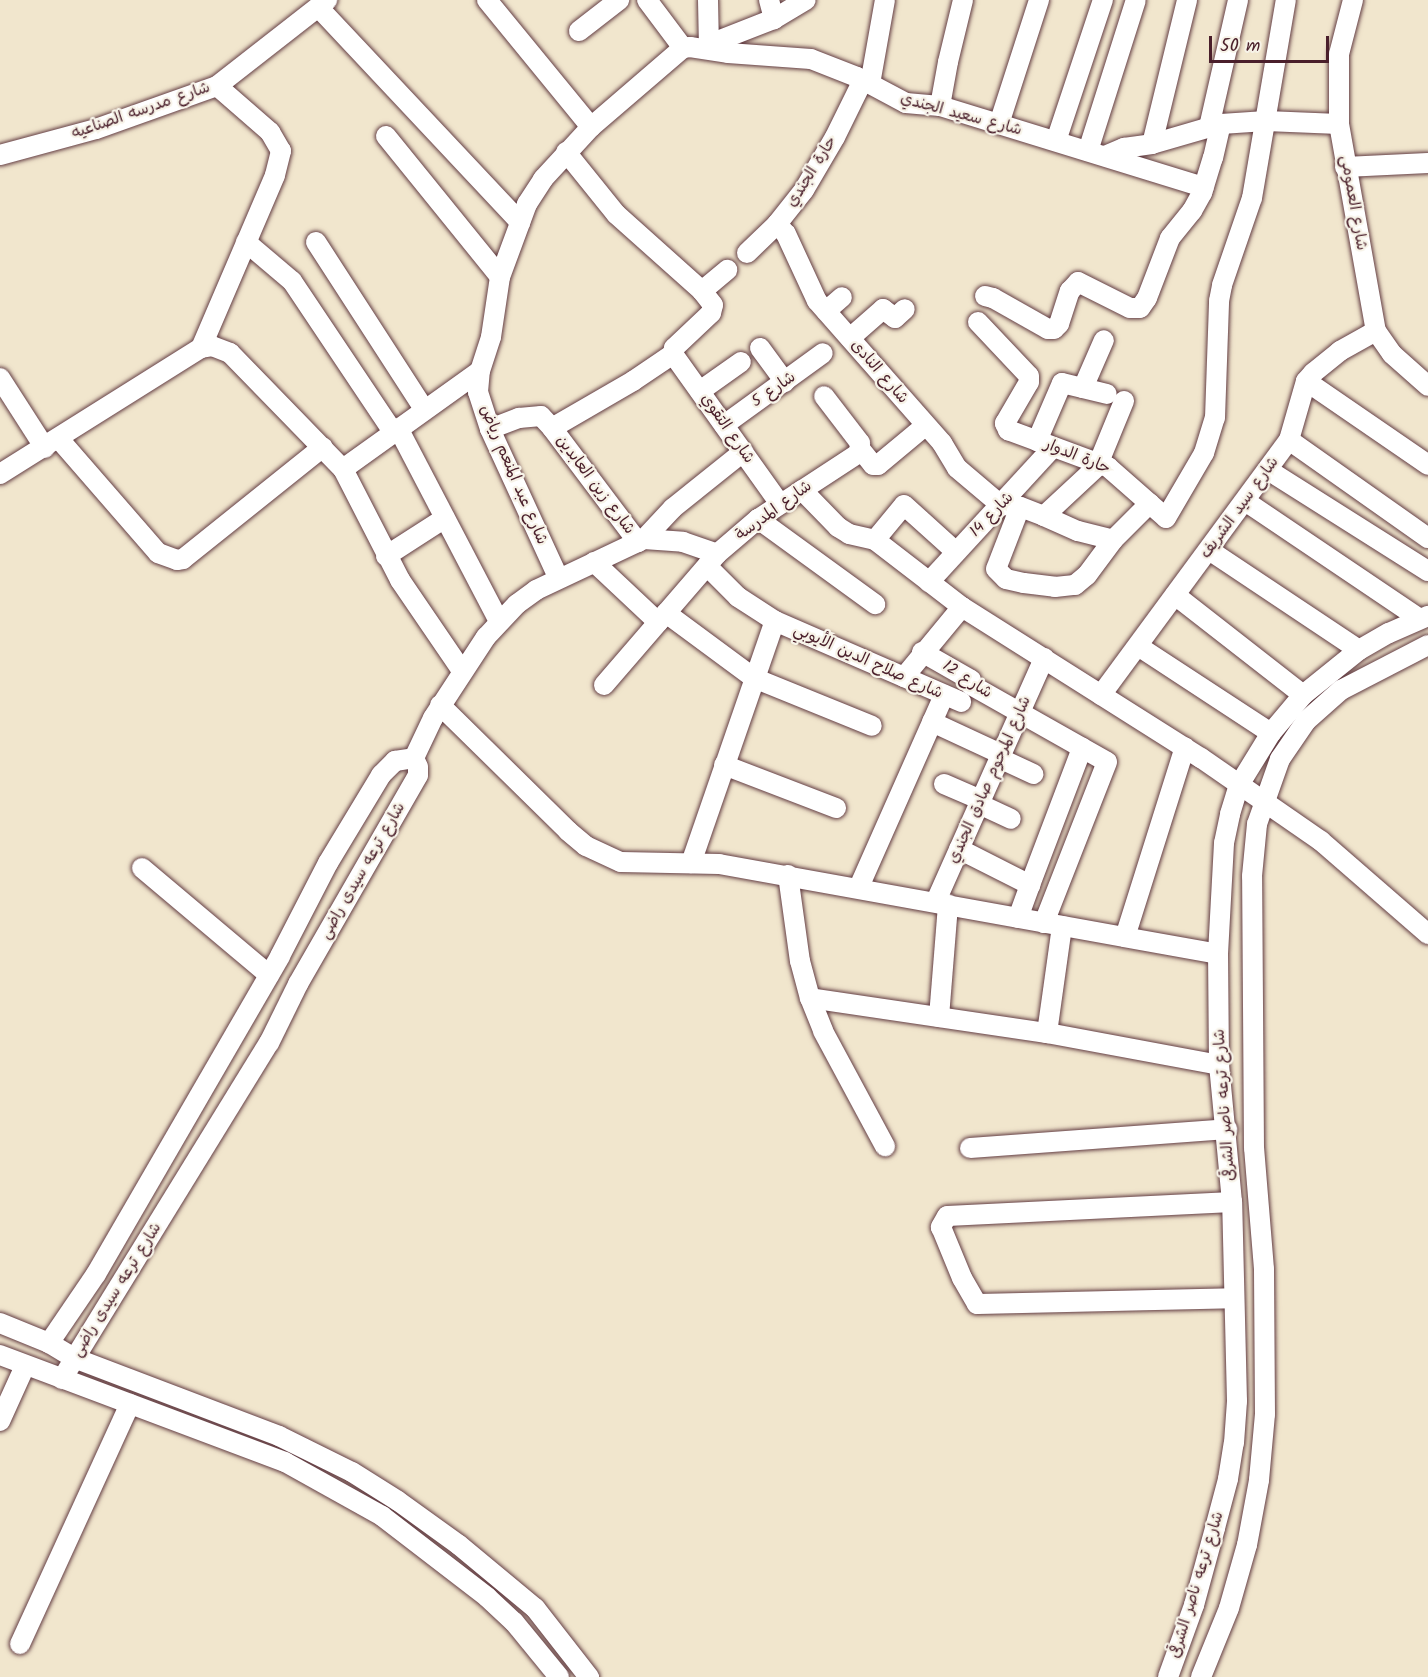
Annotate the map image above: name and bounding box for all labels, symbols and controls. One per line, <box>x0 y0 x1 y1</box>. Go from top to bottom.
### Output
scale bar <box>1212 24 1332 62</box>
text: 50 m <box>1220 32 1260 61</box>
street label: شارع مدرسه الصناعيه <box>69 78 213 144</box>
street label: شارع سعيد الجندي <box>898 90 1024 140</box>
street label: حارة الجندي <box>783 133 841 211</box>
street label: شارع العمومى <box>1335 154 1371 252</box>
street label: شارع النادى <box>846 336 912 408</box>
street label: شارع 5 <box>748 368 800 412</box>
street label: شارع التقوي <box>696 390 758 468</box>
street label: شارع عبد المنعم رياض <box>475 402 551 548</box>
street label: شارع زين العابدين <box>551 432 639 538</box>
street label: حارة الدوار <box>1041 435 1113 479</box>
street label: شارع سيد الشريف <box>1197 453 1283 563</box>
street label: شارع المدرسة <box>732 477 816 545</box>
street label: شارع 14 <box>966 489 1018 541</box>
street label: شارع صلاح الدين الأيوبي <box>790 620 946 704</box>
street label: شارع 12 <box>939 657 995 703</box>
street label: شارع المرحوم صادق الجندي <box>944 693 1036 867</box>
street label: شارع ترعه سيدى راضى <box>316 799 410 943</box>
street label: شارع ترعه ناصر الشرقى <box>1210 1028 1240 1182</box>
street label: شارع ترعه سيدى راضى <box>68 1219 166 1361</box>
street label: شارع ترعه ناصر الشرقى <box>1166 1509 1228 1661</box>

